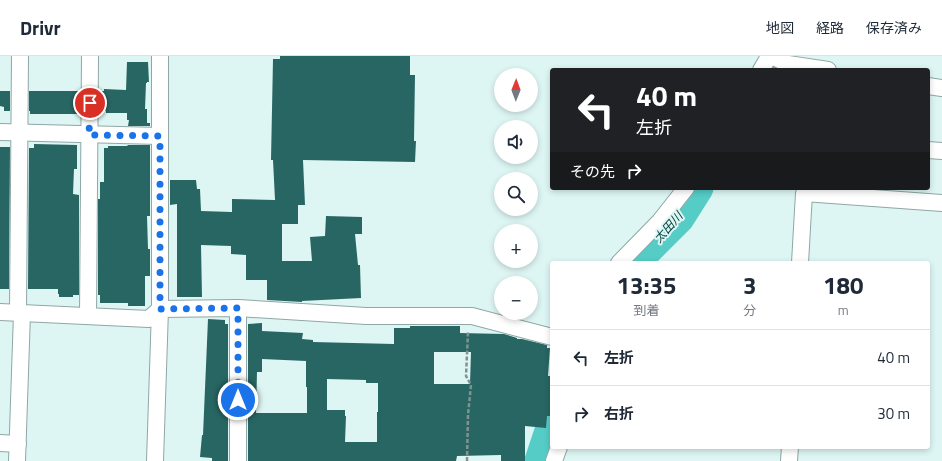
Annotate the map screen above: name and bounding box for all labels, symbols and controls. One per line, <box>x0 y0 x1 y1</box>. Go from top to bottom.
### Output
text: Drivr <box>20 13 61 42</box>
text: 地図 <box>766 17 794 38</box>
text: 経路 <box>816 17 844 38</box>
text: 保存済み <box>866 17 922 38</box>
north arrow <box>494 68 538 112</box>
map controls <box>494 68 538 320</box>
text: 40 m <box>636 74 697 117</box>
icon: left <box>570 84 622 136</box>
pin <box>73 86 107 120</box>
icon: arrive <box>79 92 101 114</box>
text: 左折 <box>636 114 672 141</box>
button: sound <box>494 120 538 164</box>
text: その先 <box>570 160 615 183</box>
icon: right <box>623 160 645 182</box>
button: search <box>494 172 538 216</box>
water label: 太田川 <box>649 206 688 247</box>
button: + <box>494 224 538 268</box>
text: 13:35 <box>617 267 676 303</box>
text: 3 <box>743 267 757 303</box>
text: 180 <box>823 267 863 303</box>
button: − <box>494 276 538 320</box>
text: 到着 <box>634 300 660 320</box>
text: 分 <box>743 300 756 320</box>
text: m <box>838 300 849 320</box>
text: 左折 <box>604 346 634 369</box>
text: 40 m <box>877 346 910 369</box>
icon: left <box>570 347 592 369</box>
position arrow <box>217 379 259 421</box>
text: 右折 <box>604 402 634 425</box>
text: 30 m <box>877 402 910 425</box>
icon: right <box>570 403 592 425</box>

